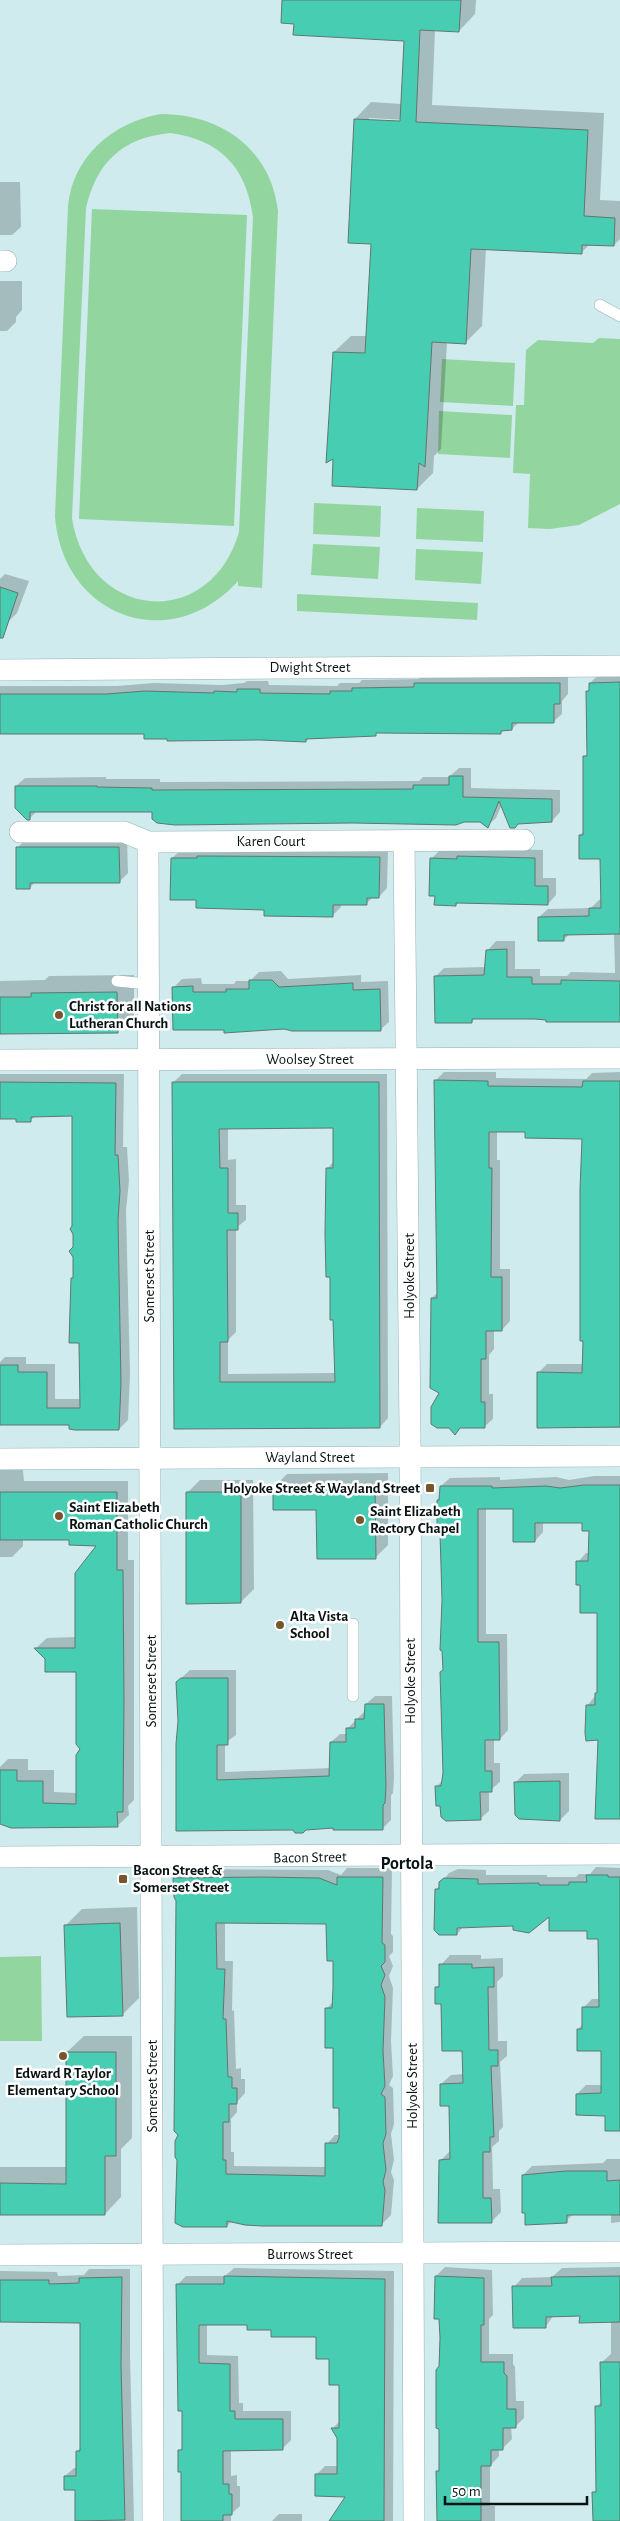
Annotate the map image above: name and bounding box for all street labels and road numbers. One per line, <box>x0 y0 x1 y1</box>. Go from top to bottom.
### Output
street label: Dwight Street <box>269 660 351 675</box>
street label: Karen Court <box>237 834 306 849</box>
street label: Woolsey Street <box>266 1052 354 1067</box>
street label: Somerset Street <box>142 1229 157 1322</box>
street label: Holyoke Street <box>402 1233 417 1319</box>
street label: Wayland Street <box>265 1450 355 1465</box>
street label: Somerset Street <box>144 1634 159 1727</box>
street label: Holyoke Street <box>403 1638 418 1724</box>
street label: Bacon Street <box>273 1849 347 1866</box>
street label: Somerset Street <box>145 2039 160 2132</box>
street label: Holyoke Street <box>405 2043 420 2129</box>
street label: Burrows Street <box>267 2247 353 2262</box>

